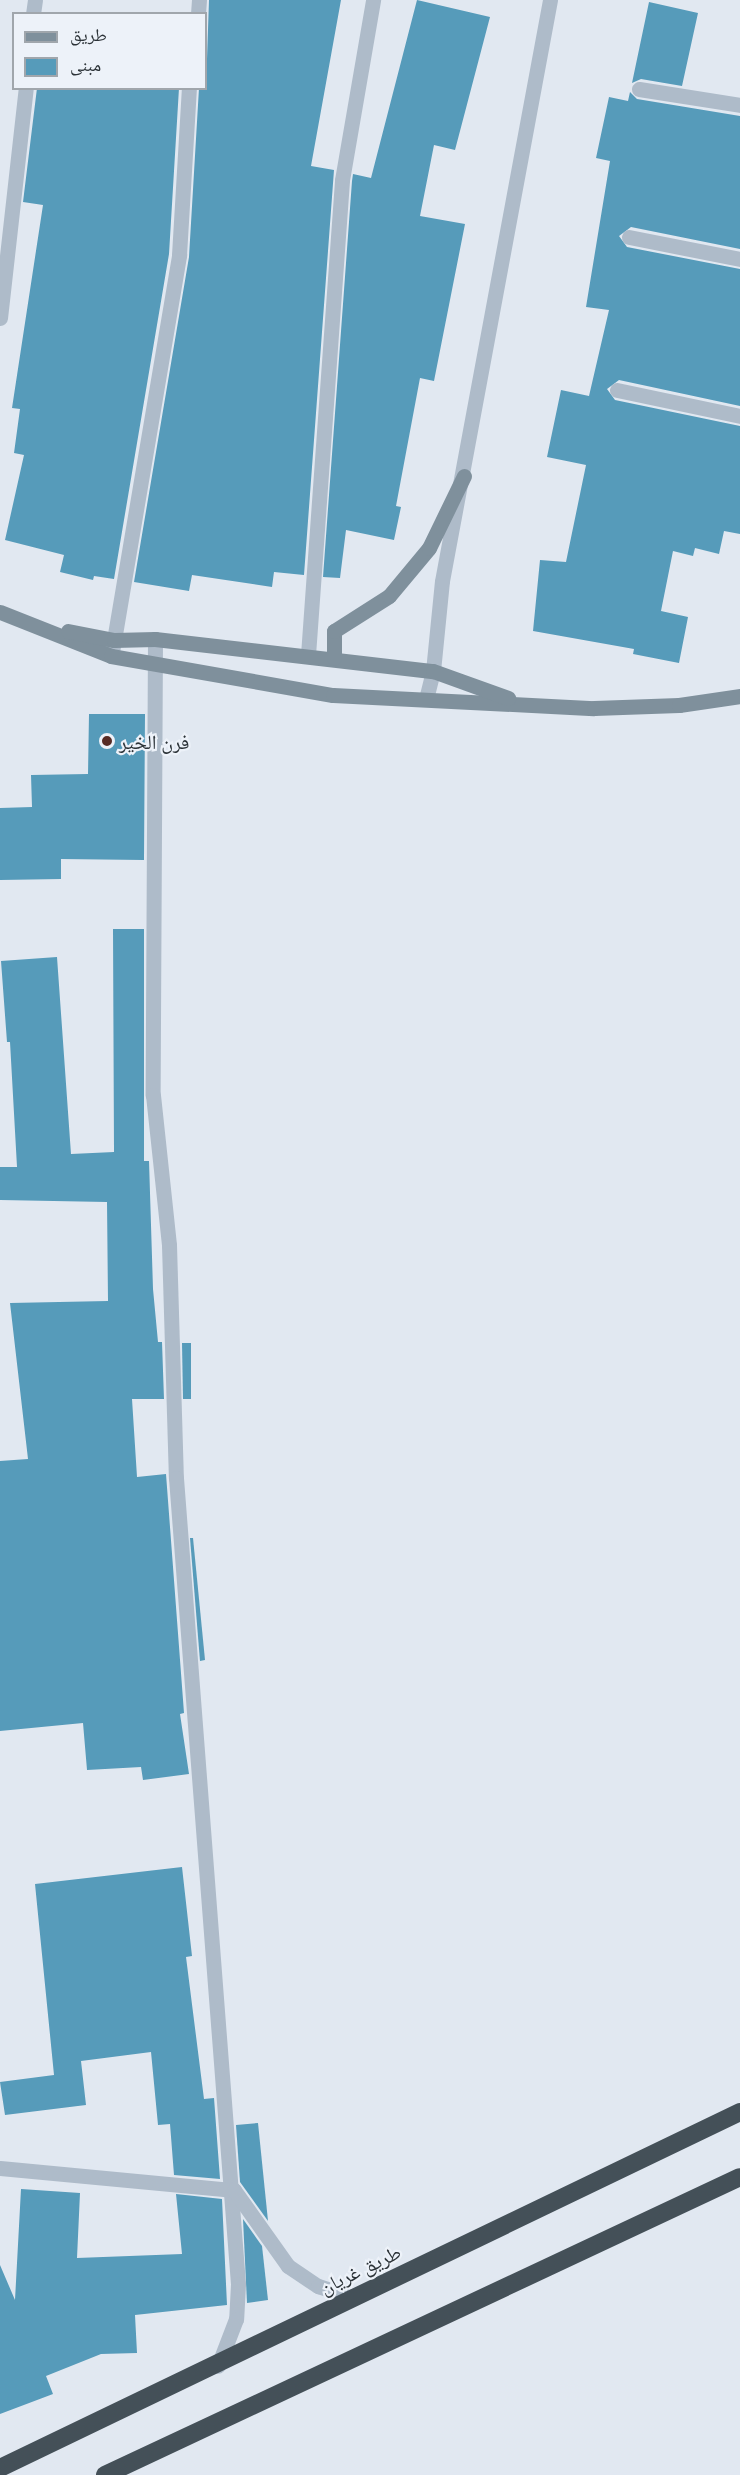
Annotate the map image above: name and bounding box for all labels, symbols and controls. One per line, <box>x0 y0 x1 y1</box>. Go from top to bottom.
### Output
legend <box>12 12 207 90</box>
text: طريق <box>70 22 107 47</box>
text: مبنى <box>70 52 101 77</box>
place label: فرن الخير <box>119 729 189 753</box>
marker: فرن الخير <box>100 734 114 748</box>
street label: طريق غريان <box>315 2239 405 2299</box>

